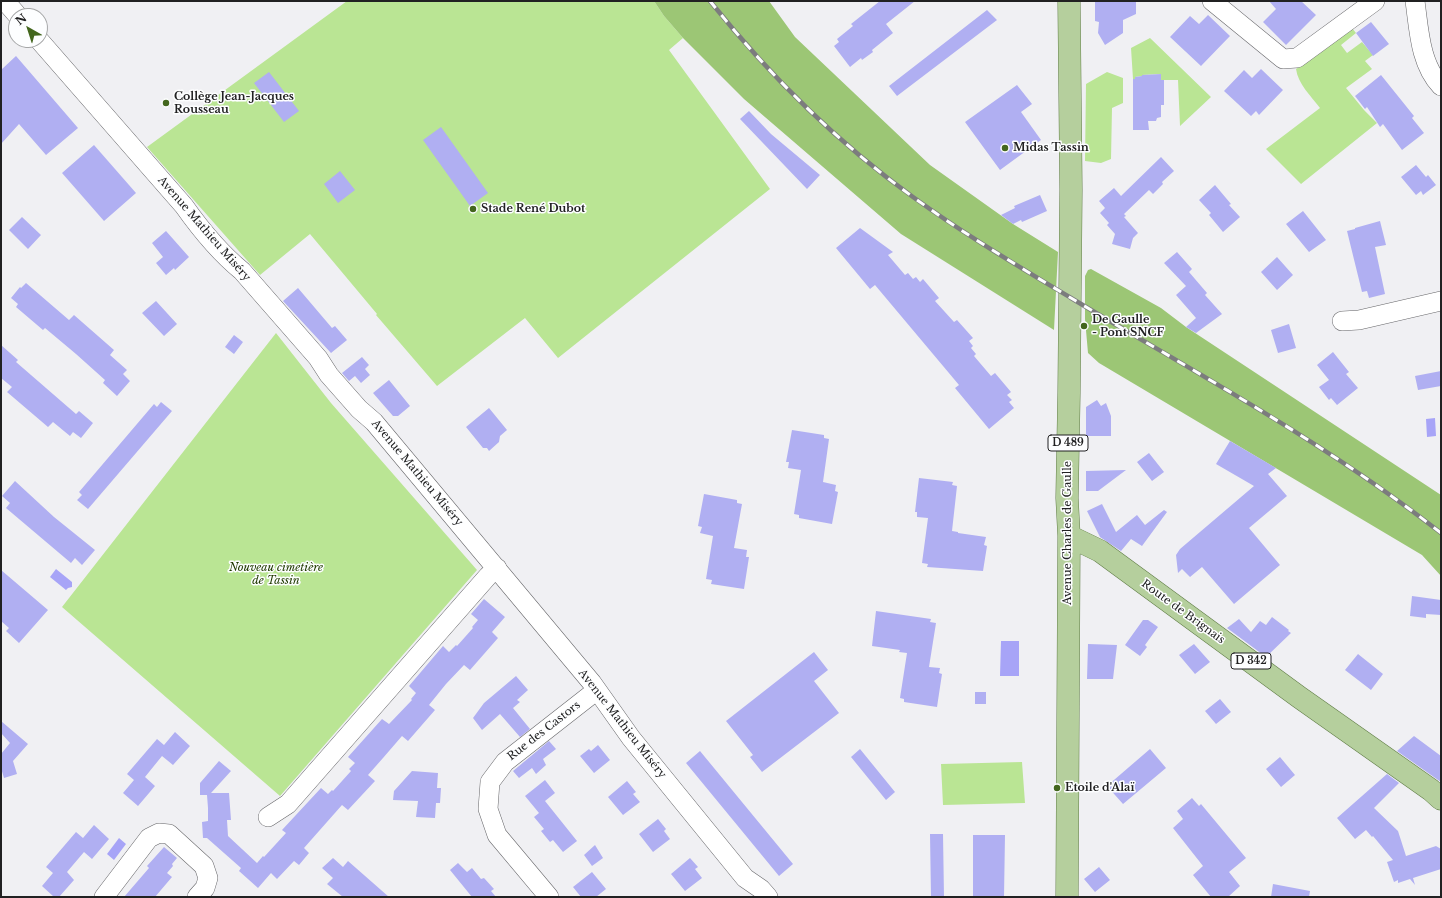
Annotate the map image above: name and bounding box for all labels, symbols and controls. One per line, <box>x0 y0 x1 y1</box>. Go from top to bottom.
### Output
north arrow <box>8 8 48 48</box>
text: N <box>13 11 30 28</box>
place label: Collège Jean-Jacques Rousseau <box>174 90 294 116</box>
marker: Collège Jean-Jacques Rousseau <box>161 98 171 108</box>
place label: Midas Tassin <box>1013 141 1089 155</box>
marker: Midas Tassin <box>1000 143 1010 153</box>
street label: Avenue Mathieu Miséry <box>155 174 253 284</box>
place label: Stade René Dubot <box>481 202 585 216</box>
marker: Stade René Dubot <box>468 204 478 214</box>
place label: De Gaulle - Pont SNCF <box>1092 313 1164 339</box>
marker: De Gaulle - Pont SNCF <box>1079 321 1089 331</box>
street label: Avenue Mathieu Miséry <box>369 417 465 529</box>
road number: D 489 <box>1048 435 1088 451</box>
street label: Avenue Charles de Gaulle <box>1061 461 1075 605</box>
park label: Nouveau cimetière de Tassin <box>229 561 323 587</box>
street label: Route de Brignais <box>1139 577 1227 647</box>
road number: D 342 <box>1231 653 1271 669</box>
street label: Avenue Mathieu Miséry <box>575 667 669 781</box>
street label: Rue des Castors <box>505 698 583 764</box>
place label: Etoile d'Alaï <box>1065 781 1134 795</box>
marker: Etoile d'Alaï <box>1052 783 1062 793</box>

